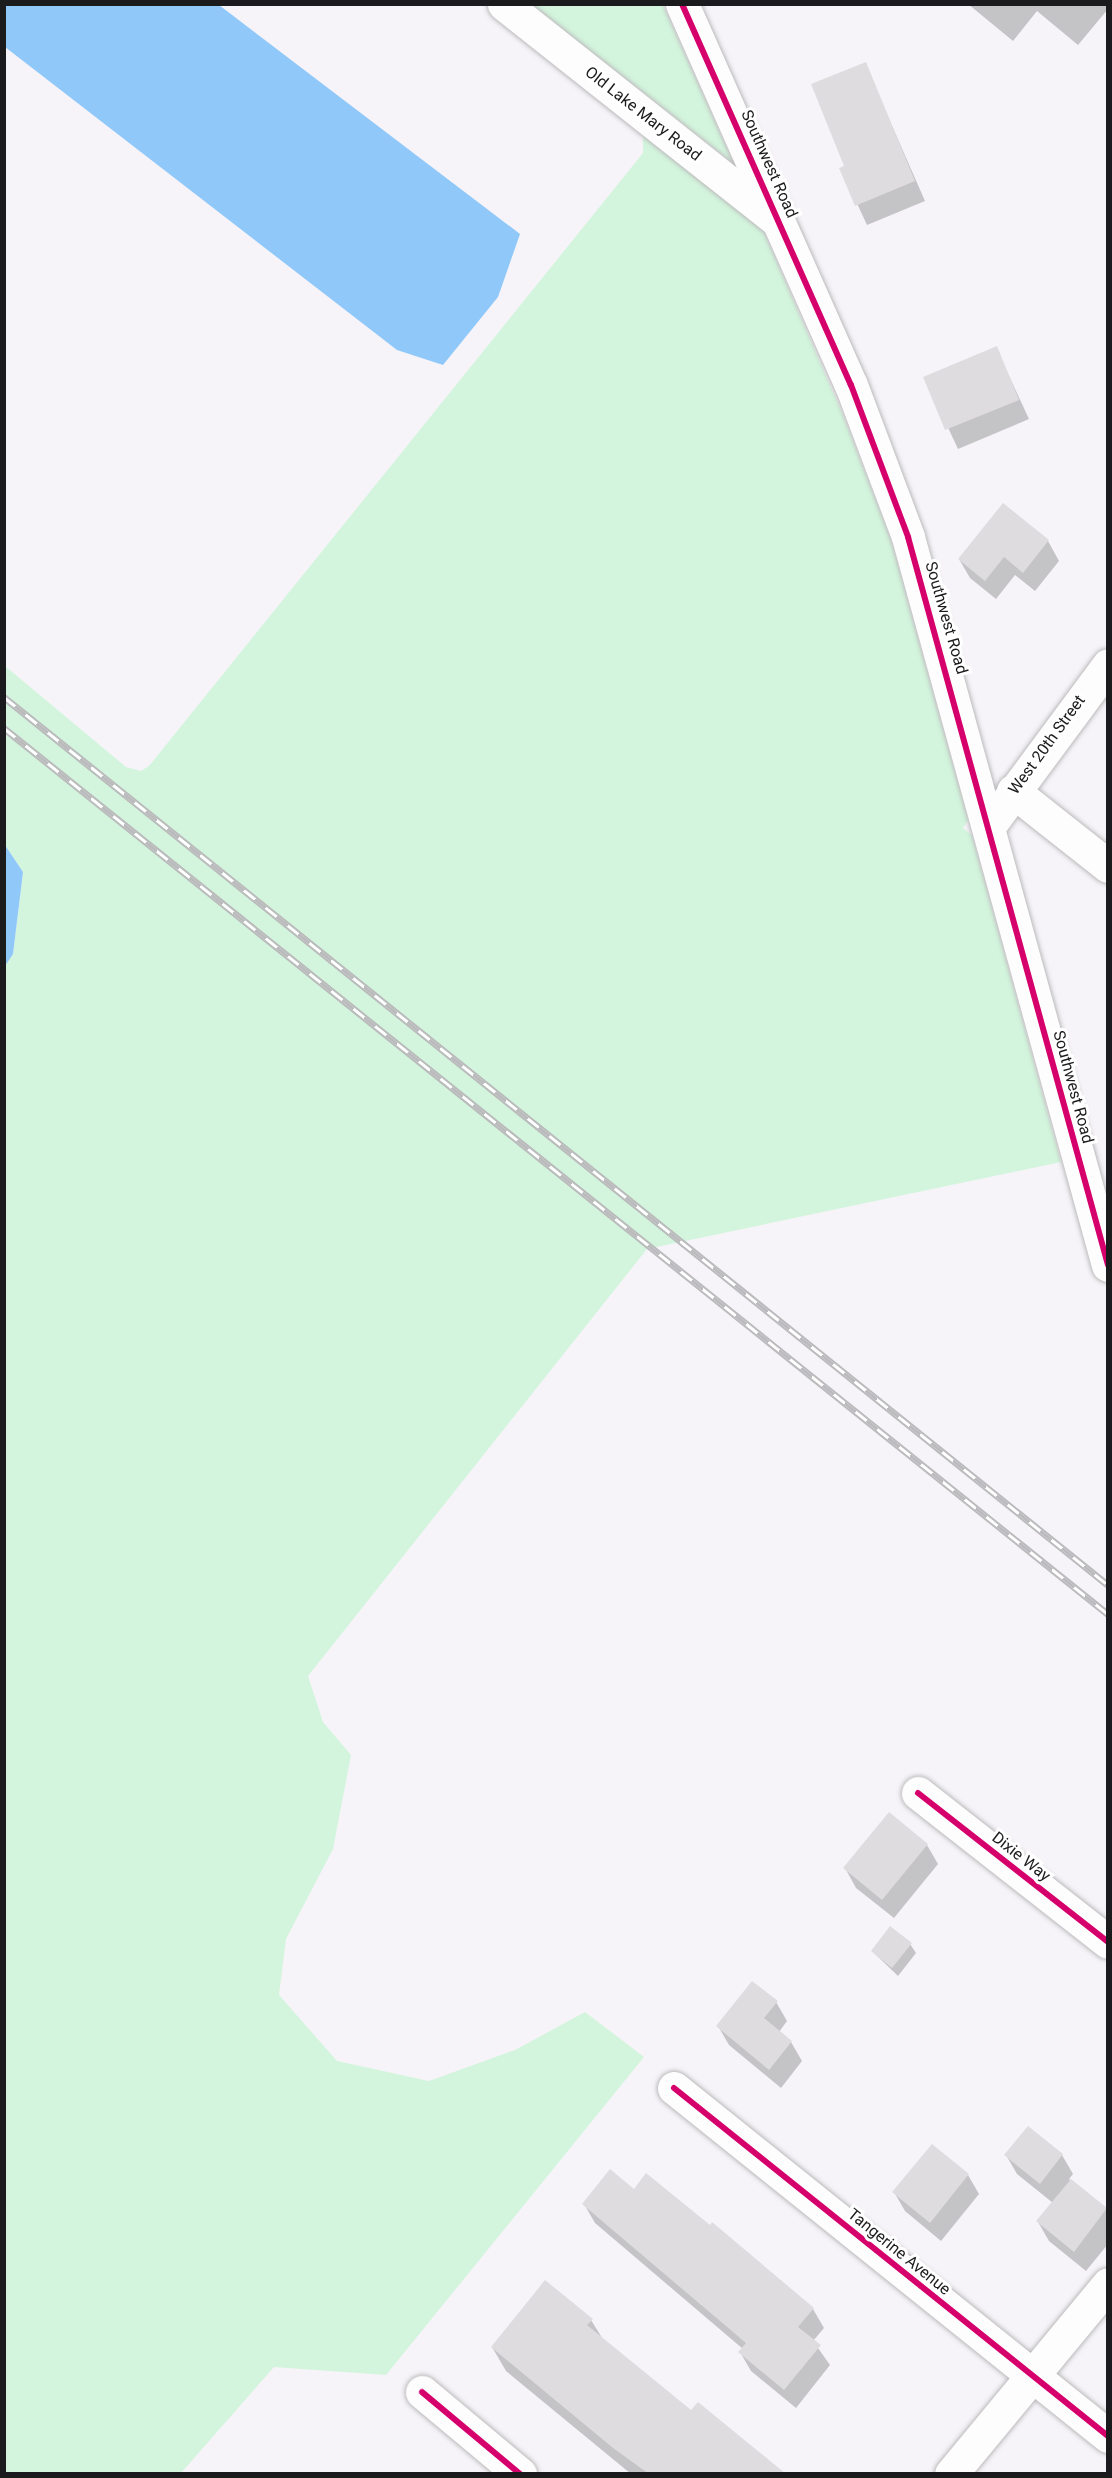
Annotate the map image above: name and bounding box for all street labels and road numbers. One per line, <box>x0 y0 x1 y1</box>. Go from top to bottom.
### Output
street label: Old Lake Mary Road <box>581 63 705 165</box>
street label: Southwest Road <box>737 107 801 221</box>
street label: Southwest Road <box>921 560 971 676</box>
street label: West 20th Street <box>1005 692 1089 798</box>
street label: Southwest Road <box>1049 1028 1097 1146</box>
street label: Dixie Way <box>988 1828 1054 1886</box>
street label: Tangerine Avenue <box>844 2205 954 2299</box>

